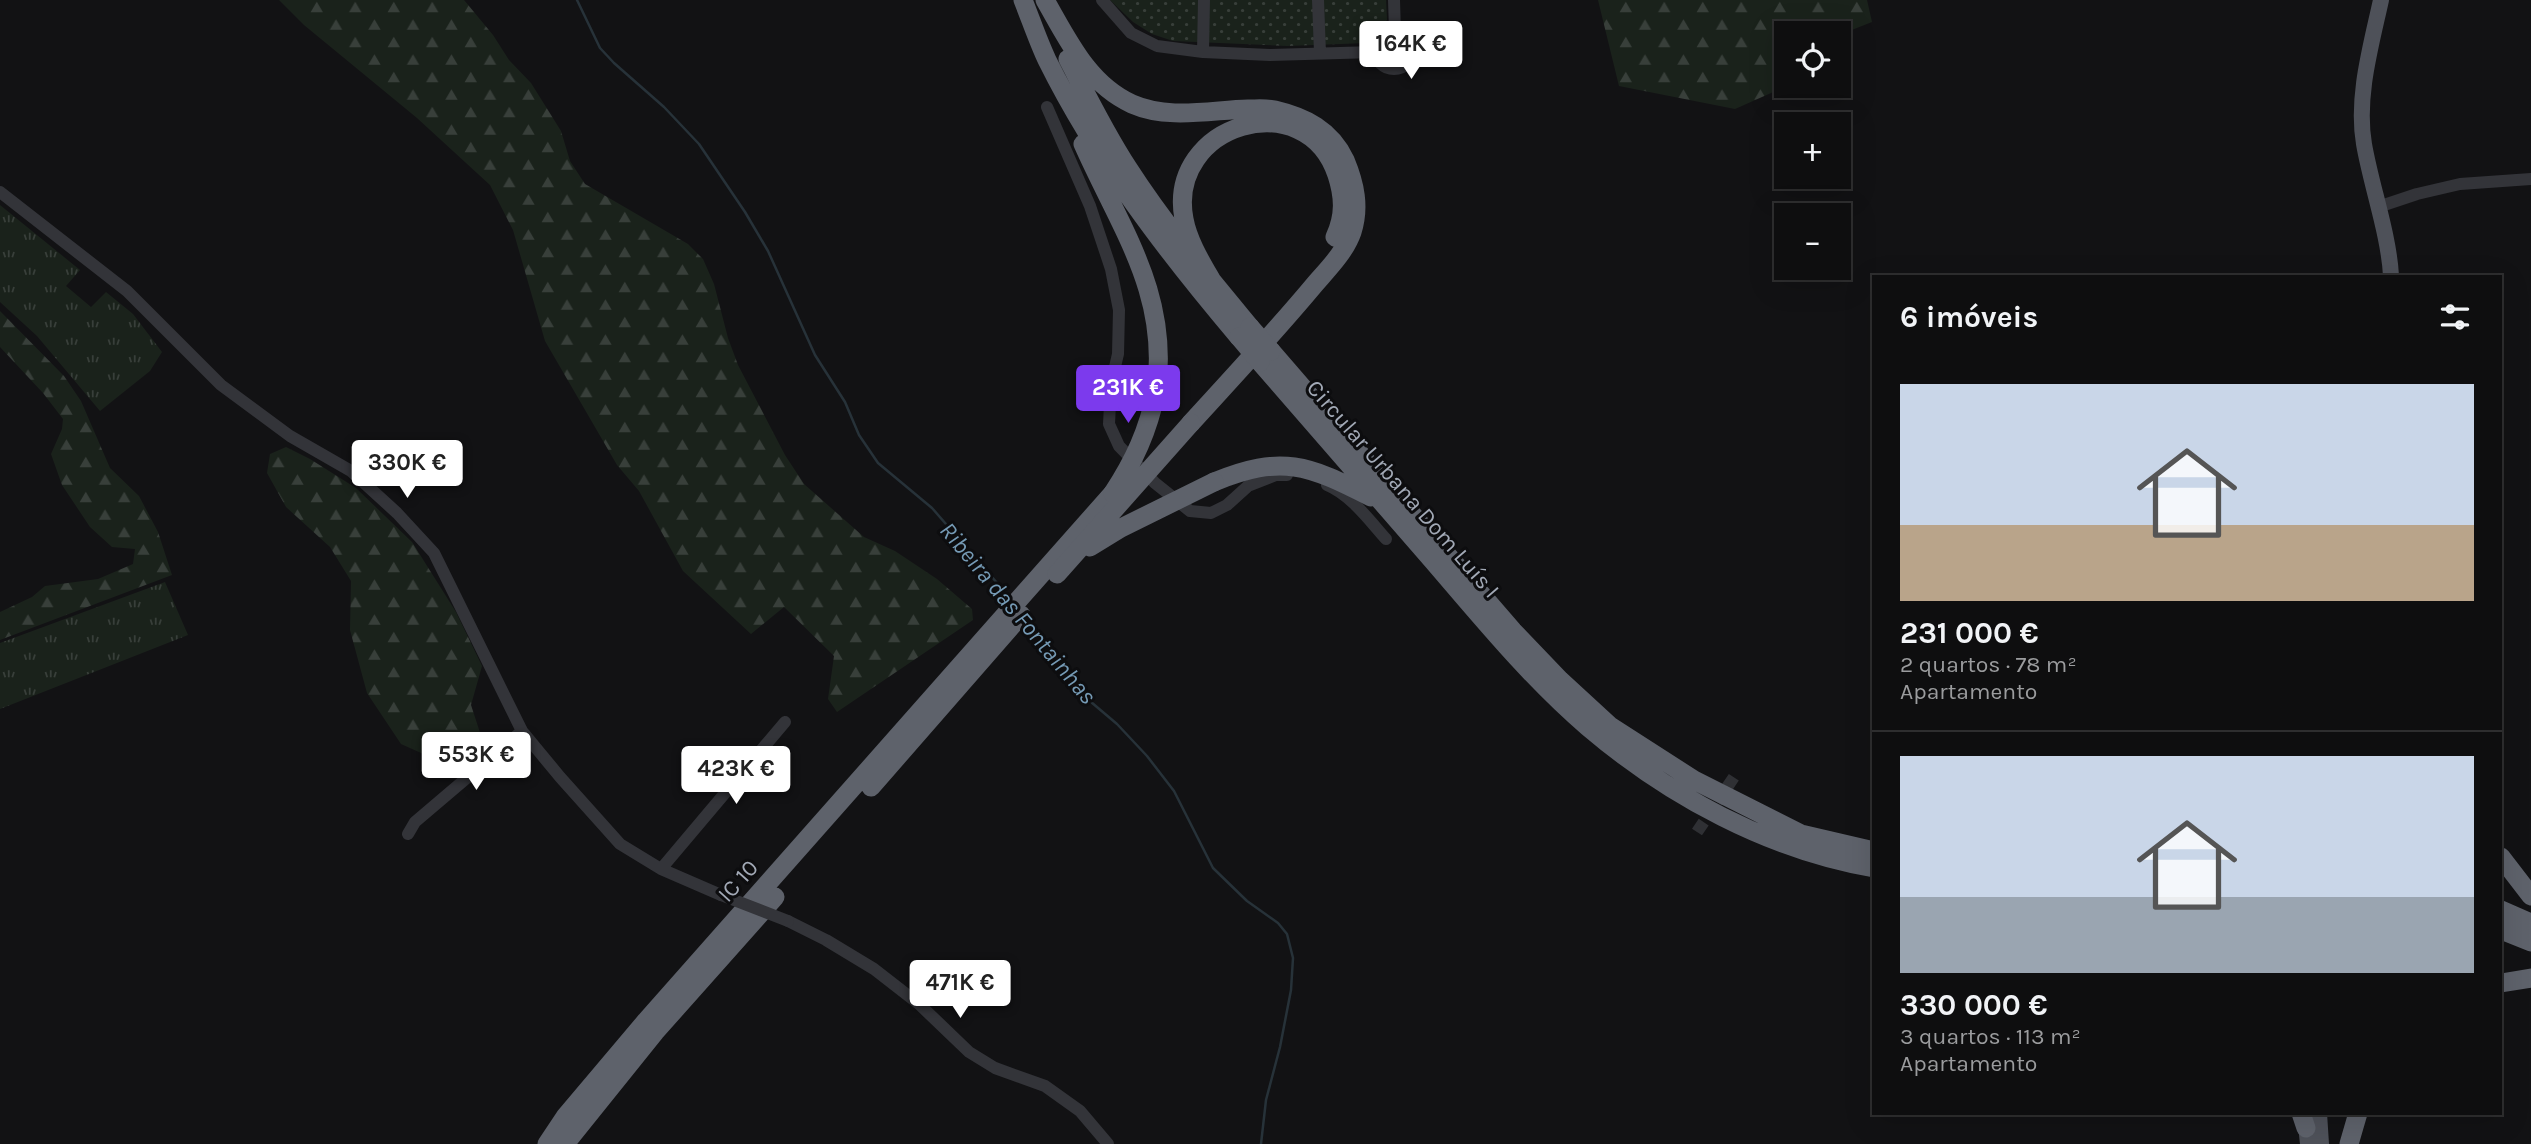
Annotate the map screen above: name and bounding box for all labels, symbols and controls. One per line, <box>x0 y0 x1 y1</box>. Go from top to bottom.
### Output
map controls <box>1774 21 1851 280</box>
button: locate <box>1774 21 1851 98</box>
pin: 164K € <box>1354 22 1468 81</box>
text: 164K € <box>1375 30 1447 57</box>
button: + <box>1774 112 1851 189</box>
button: − <box>1774 203 1851 280</box>
icon: filters <box>2436 298 2474 336</box>
text: 6 imóveis <box>1900 299 2038 335</box>
pin: 231K € <box>1071 366 1185 425</box>
text: 231K € <box>1092 374 1164 401</box>
street label: Circular Urbana Dom Luís I <box>1301 375 1505 603</box>
icon: home <box>2124 430 2250 556</box>
pin: 330K € <box>350 440 464 500</box>
text: 330K € <box>368 449 446 476</box>
water label: Ribeira das Fontainhas <box>934 516 1102 710</box>
text: 231 000 € <box>1900 615 2039 651</box>
text: 2 quartos · 78 m² <box>1900 651 2077 678</box>
text: Apartamento <box>1900 678 2037 705</box>
pin: 553K € <box>419 732 533 792</box>
text: 553K € <box>438 741 514 768</box>
pin: 423K € <box>679 746 793 806</box>
text: 423K € <box>697 755 775 782</box>
icon: home <box>2124 802 2250 928</box>
street label: IC 10 <box>712 854 764 908</box>
pin: 471K € <box>903 960 1017 1020</box>
text: 471K € <box>926 969 994 996</box>
text: 330 000 € <box>1900 987 2047 1023</box>
text: 3 quartos · 113 m² <box>1900 1023 2081 1050</box>
text: Apartamento <box>1900 1050 2037 1077</box>

